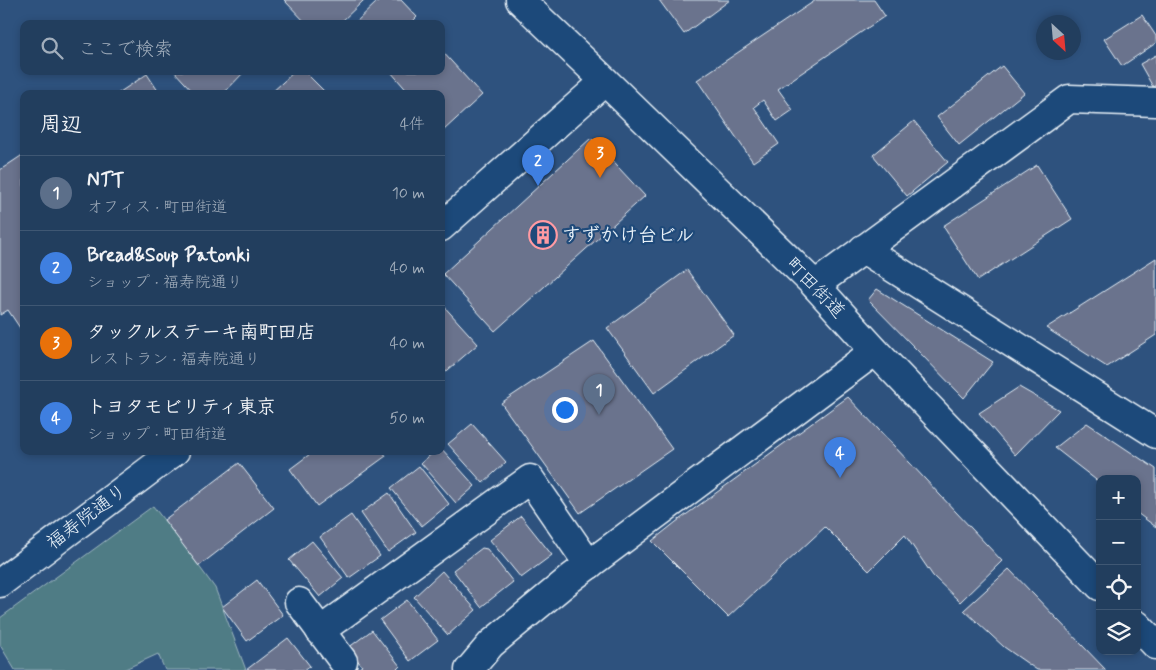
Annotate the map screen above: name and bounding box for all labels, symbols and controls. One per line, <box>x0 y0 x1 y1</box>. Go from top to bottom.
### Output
north arrow <box>1036 15 1081 60</box>
search box <box>20 20 445 75</box>
icon: search <box>38 34 66 62</box>
text: ここで検索 <box>78 37 173 62</box>
text: 周辺 <box>40 111 82 139</box>
text: 4件 <box>400 114 425 135</box>
pin: 3 <box>584 137 616 178</box>
pin: 2 <box>522 145 554 186</box>
text: NTT <box>87 168 125 193</box>
text: 1 <box>52 183 60 204</box>
text: 10 m <box>392 183 425 204</box>
text: オフィス · 町田街道 <box>87 197 227 218</box>
building icon: すずかけ台ビル <box>528 220 558 250</box>
place label: すずかけ台ビル <box>562 223 695 248</box>
text: Bread&Soup Patonki <box>87 243 250 268</box>
street label: 町田街道 <box>780 252 850 324</box>
text: 2 <box>52 258 60 279</box>
text: 40 m <box>389 258 425 279</box>
text: ショップ · 福寿院通り <box>87 272 243 293</box>
text: タックルステーキ南町田店 <box>87 320 315 345</box>
text: 3 <box>52 333 60 354</box>
text: 40 m <box>389 333 425 354</box>
text: レストラン · 福寿院通り <box>87 349 261 370</box>
pin: 1 <box>583 374 615 415</box>
text: トヨタモビリティ東京 <box>87 395 276 420</box>
your location <box>552 397 578 423</box>
text: 4 <box>51 408 61 429</box>
text: 50 m <box>389 408 425 429</box>
text: ショップ · 町田街道 <box>87 424 227 445</box>
pin: 4 <box>824 437 856 478</box>
map controls <box>1096 475 1141 655</box>
button: + <box>1096 475 1141 520</box>
street label: 福寿院通り <box>42 478 132 556</box>
button: − <box>1096 520 1141 565</box>
button: locate <box>1096 565 1141 610</box>
button: layers <box>1096 610 1141 655</box>

